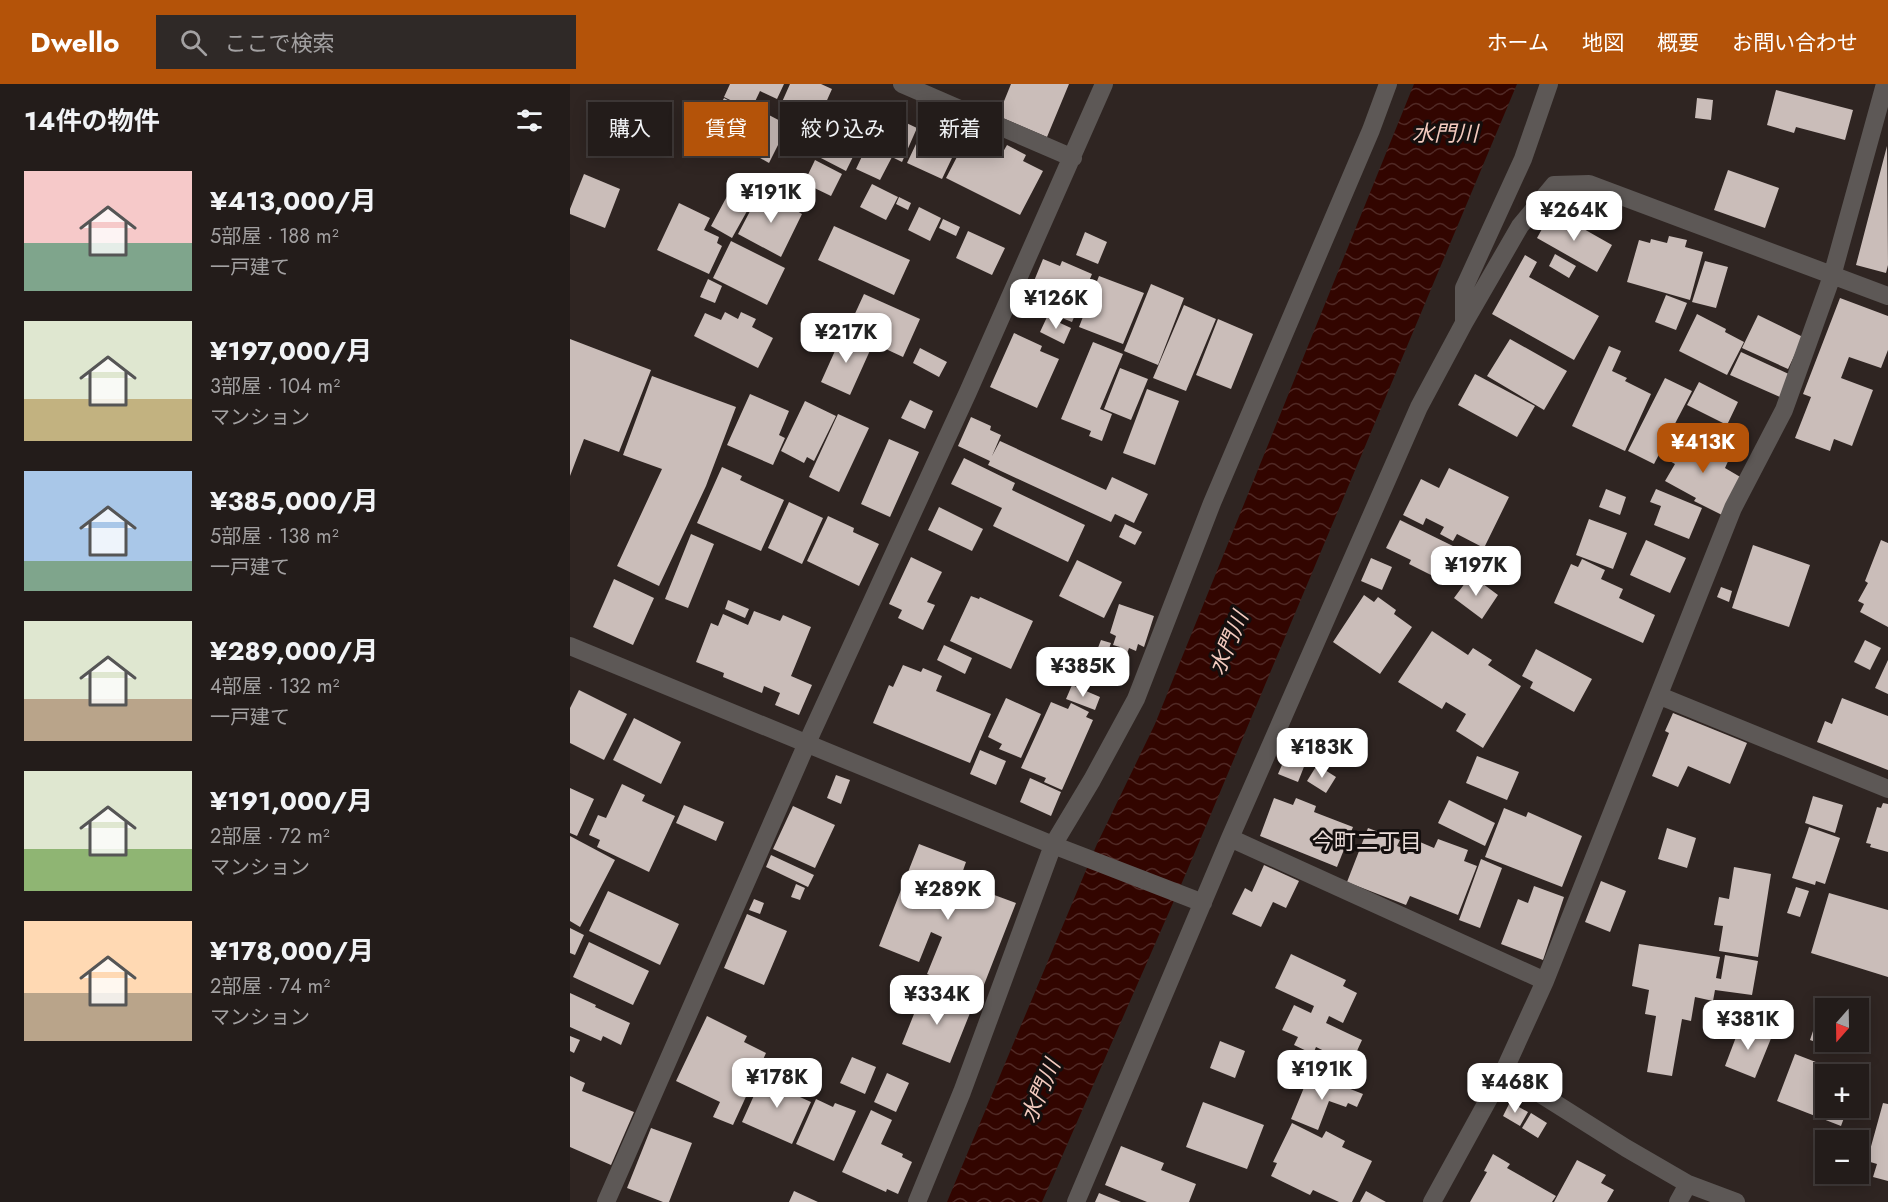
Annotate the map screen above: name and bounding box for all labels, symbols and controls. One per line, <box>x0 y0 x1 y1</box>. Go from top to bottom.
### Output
search box <box>156 15 576 69</box>
text: Dwello <box>30 22 120 63</box>
icon: search <box>177 26 210 59</box>
text: ここで検索 <box>225 27 335 59</box>
text: ホーム <box>1487 28 1549 58</box>
text: 地図 <box>1582 28 1624 58</box>
text: 概要 <box>1657 28 1699 58</box>
text: お問い合わせ <box>1732 28 1858 58</box>
text: 14件の物件 <box>24 102 159 140</box>
chip: 購入 <box>588 102 672 156</box>
chip: 賃貸 <box>684 102 768 156</box>
chip: 絞り込み <box>780 102 906 156</box>
chip: 新着 <box>918 102 1002 156</box>
icon: filters <box>513 104 546 137</box>
water label: 水門川 <box>1412 117 1480 149</box>
pin: ¥191K <box>729 173 813 224</box>
text: ¥191K <box>740 178 802 207</box>
text: ¥413,000/月 <box>210 182 376 220</box>
pin: ¥264K <box>1532 191 1616 242</box>
icon: home <box>72 195 144 267</box>
text: ¥264K <box>1540 196 1608 225</box>
text: 5部屋 · 188 m² <box>210 222 339 251</box>
text: 一戸建て <box>210 253 290 282</box>
pin: ¥126K <box>1014 279 1098 330</box>
text: ¥126K <box>1024 284 1088 313</box>
pin: ¥217K <box>804 313 888 364</box>
text: ¥217K <box>815 318 877 347</box>
text: ¥197,000/月 <box>210 332 372 370</box>
icon: home <box>72 345 144 417</box>
text: 3部屋 · 104 m² <box>210 372 340 401</box>
text: マンション <box>210 403 310 432</box>
pin: ¥413K <box>1661 423 1745 474</box>
text: ¥413K <box>1671 428 1735 457</box>
text: ¥385,000/月 <box>210 482 378 520</box>
icon: home <box>72 495 144 567</box>
text: 5部屋 · 138 m² <box>210 522 339 551</box>
pin: ¥197K <box>1434 546 1518 597</box>
text: ¥197K <box>1445 551 1507 580</box>
text: 一戸建て <box>210 553 290 582</box>
water label: 水門川 <box>1200 605 1256 680</box>
text: ¥289,000/月 <box>210 632 378 670</box>
icon: home <box>72 645 144 717</box>
pin: ¥385K <box>1041 647 1125 698</box>
text: ¥385K <box>1050 652 1116 681</box>
text: 4部屋 · 132 m² <box>210 672 339 701</box>
text: 一戸建て <box>210 703 290 732</box>
pin: ¥183K <box>1280 728 1364 779</box>
text: ¥183K <box>1291 733 1353 762</box>
text: ¥191,000/月 <box>210 782 373 820</box>
icon: home <box>72 795 144 867</box>
text: 2部屋 · 72 m² <box>210 822 330 851</box>
district label: 今町二丁目 <box>1312 825 1422 857</box>
text: マンション <box>210 853 310 882</box>
pin: ¥289K <box>906 870 990 921</box>
text: ¥289K <box>915 875 981 904</box>
text: ¥178,000/月 <box>210 932 374 970</box>
icon: home <box>72 945 144 1017</box>
text: 2部屋 · 74 m² <box>210 972 330 1001</box>
pin: ¥334K <box>895 975 979 1026</box>
text: ¥334K <box>904 980 970 1009</box>
north arrow <box>1815 998 1869 1052</box>
map controls <box>1815 998 1869 1184</box>
pin: ¥381K <box>1706 1000 1790 1051</box>
text: マンション <box>210 1003 310 1032</box>
text: ¥381K <box>1717 1005 1779 1034</box>
pin: ¥191K <box>1280 1050 1364 1101</box>
water label: 水門川 <box>1012 1053 1068 1128</box>
text: ¥191K <box>1291 1055 1353 1084</box>
pin: ¥178K <box>735 1058 819 1109</box>
text: ¥178K <box>746 1063 808 1092</box>
pin: ¥468K <box>1473 1063 1557 1114</box>
button: + <box>1815 1064 1869 1118</box>
text: ¥468K <box>1481 1068 1549 1097</box>
button: − <box>1815 1130 1869 1184</box>

